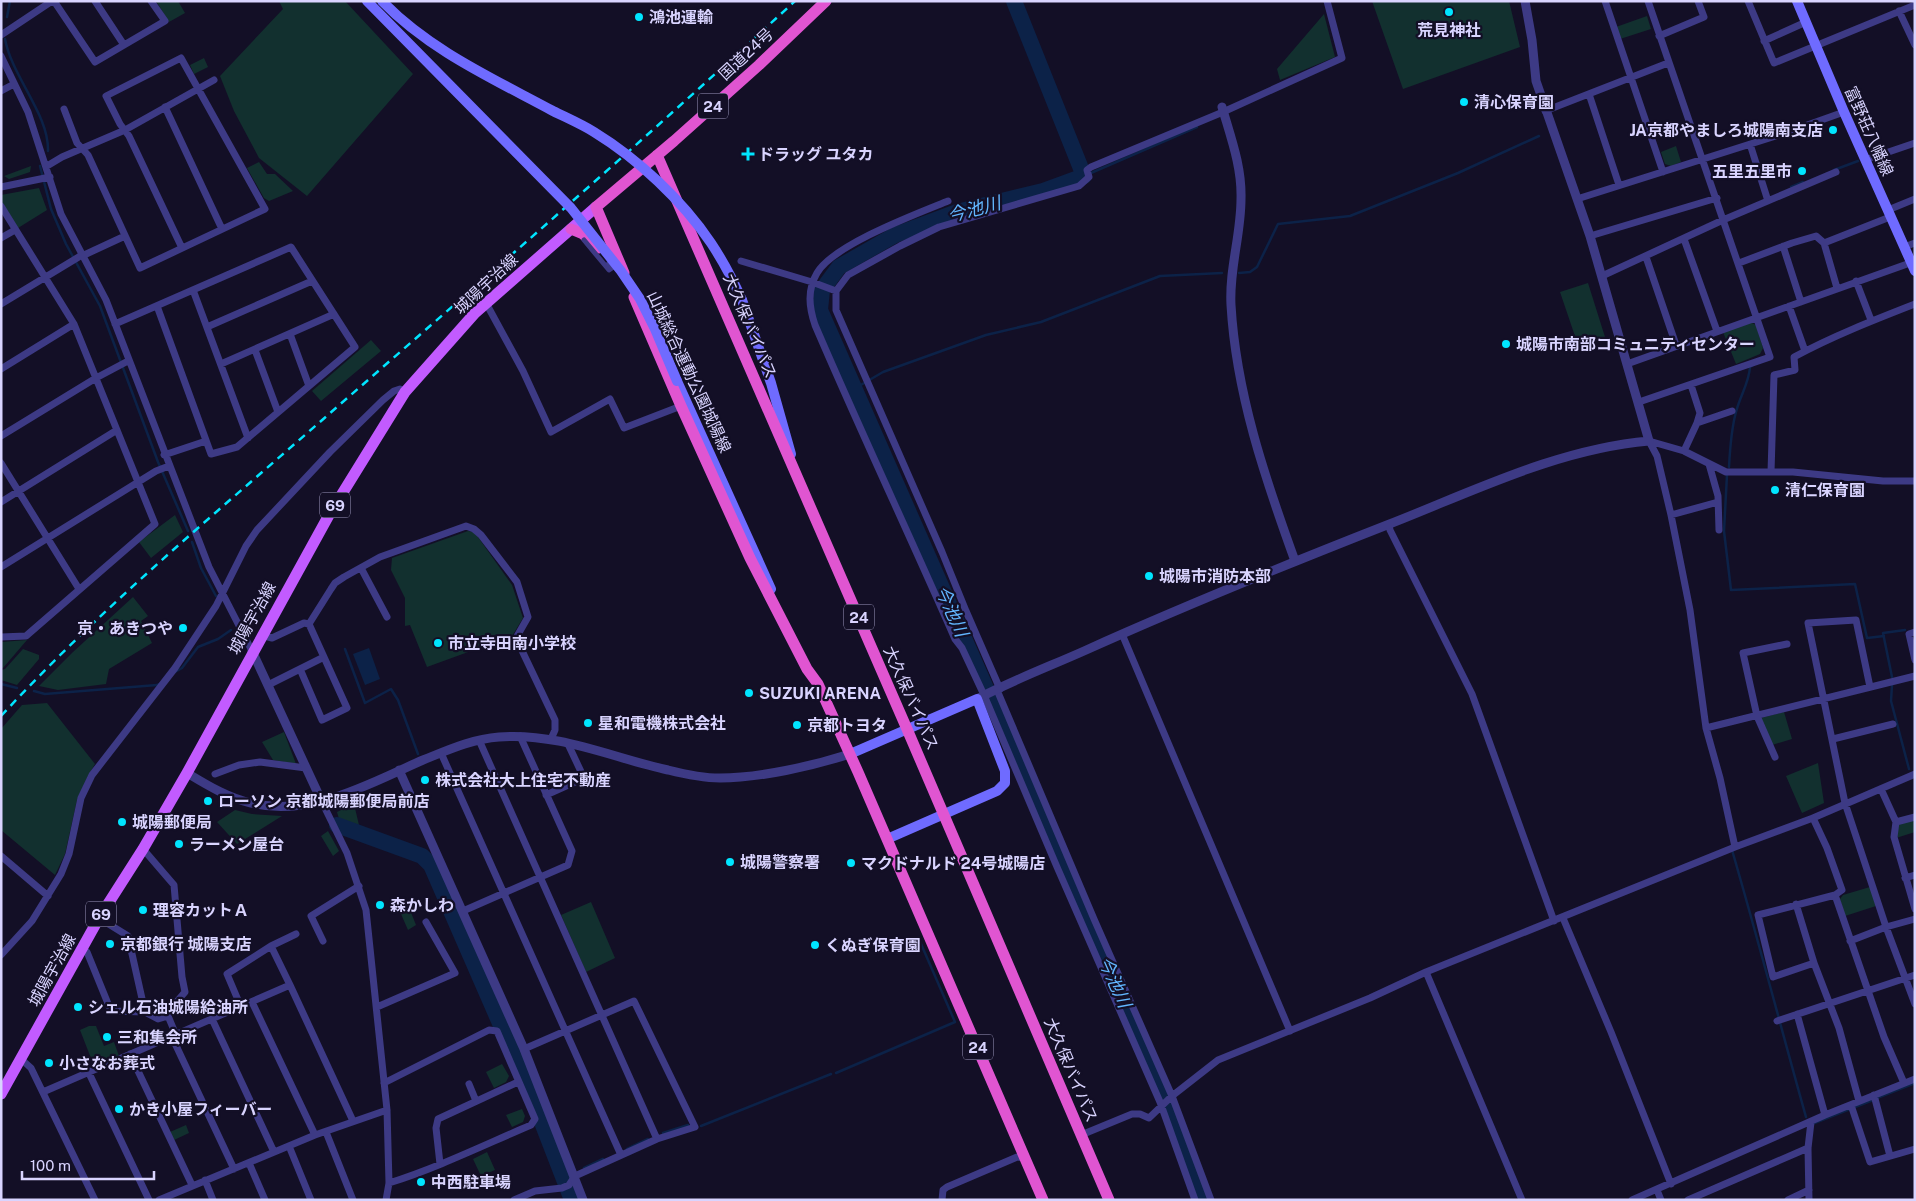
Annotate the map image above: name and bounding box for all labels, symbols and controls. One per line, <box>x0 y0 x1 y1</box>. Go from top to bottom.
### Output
marker: 荒見神社 <box>1443 6 1455 18</box>
place label: 鴻池運輸 <box>649 8 713 27</box>
marker: 鴻池運輸 <box>633 11 645 23</box>
place label: 荒見神社 <box>1417 21 1481 40</box>
street label: 国道24号 <box>715 24 777 84</box>
street label: 富野荘八幡線 <box>1841 83 1897 179</box>
place label: 清心保育園 <box>1474 93 1554 112</box>
road number: 24 <box>698 94 728 118</box>
marker: 清心保育園 <box>1458 96 1470 108</box>
place label: JA京都やましろ城陽南支店 <box>1630 121 1823 140</box>
marker: JA京都やましろ城陽南支店 <box>1827 124 1839 136</box>
place label: ドラッグ ユタカ <box>758 145 874 164</box>
marker: ドラッグ ユタカ <box>742 148 754 160</box>
place label: 五里五里市 <box>1712 162 1792 181</box>
marker: 五里五里市 <box>1796 165 1808 177</box>
water label: 今池川 <box>945 191 1005 226</box>
street label: 城陽宇治線 <box>450 250 522 318</box>
street label: 大久保バイパス <box>719 271 781 381</box>
street label: 山城総合運動公園城陽線 <box>643 288 735 456</box>
place label: 城陽市南部コミュニティセンター <box>1516 335 1755 354</box>
marker: 城陽市南部コミュニティセンター <box>1500 338 1512 350</box>
place label: 清仁保育園 <box>1785 481 1865 500</box>
marker: 清仁保育園 <box>1769 484 1781 496</box>
road number: 69 <box>320 492 350 518</box>
place label: 城陽市消防本部 <box>1159 567 1271 586</box>
marker: 城陽市消防本部 <box>1143 570 1155 582</box>
street label: 城陽宇治線 <box>224 578 280 658</box>
water label: 今池川 <box>931 582 973 642</box>
road number: 24 <box>844 604 874 630</box>
place label: 京・あきつや <box>77 619 173 638</box>
marker: 京・あきつや <box>177 622 189 634</box>
place label: 市立寺田南小学校 <box>448 634 576 653</box>
marker: 市立寺田南小学校 <box>432 637 444 649</box>
street label: 大久保バイパス <box>880 643 942 753</box>
place label: SUZUKI ARENA <box>759 684 881 703</box>
marker: SUZUKI ARENA <box>743 687 755 699</box>
place label: 星和電機株式会社 <box>598 714 726 733</box>
place label: 京都トヨタ <box>807 716 887 735</box>
marker: 星和電機株式会社 <box>582 717 594 729</box>
marker: 京都トヨタ <box>791 719 803 731</box>
place label: 株式会社大上住宅不動産 <box>435 771 611 790</box>
marker: 株式会社大上住宅不動産 <box>419 774 431 786</box>
place label: ローソン 京都城陽郵便局前店 <box>218 792 430 811</box>
marker: ローソン 京都城陽郵便局前店 <box>202 795 214 807</box>
place label: 城陽郵便局 <box>132 813 212 832</box>
marker: 城陽郵便局 <box>116 816 128 828</box>
place label: ラーメン屋台 <box>189 835 284 854</box>
marker: ラーメン屋台 <box>173 838 185 850</box>
place label: 城陽警察署 <box>740 853 820 872</box>
place label: マクドナルド 24号城陽店 <box>861 854 1045 873</box>
marker: 城陽警察署 <box>724 856 736 868</box>
marker: マクドナルド 24号城陽店 <box>845 857 857 869</box>
place label: 森かしわ <box>390 896 454 915</box>
marker: 森かしわ <box>374 899 386 911</box>
place label: 理容カットＡ <box>153 901 249 920</box>
road number: 69 <box>86 902 116 926</box>
marker: 理容カットＡ <box>137 904 149 916</box>
street label: 城陽宇治線 <box>24 930 80 1010</box>
place label: 京都銀行 城陽支店 <box>120 935 252 954</box>
place label: くぬぎ保育園 <box>825 936 921 955</box>
marker: 京都銀行 城陽支店 <box>104 938 116 950</box>
marker: くぬぎ保育園 <box>809 939 821 951</box>
water label: 今池川 <box>1094 953 1136 1013</box>
place label: シェル石油城陽給油所 <box>88 998 248 1017</box>
marker: シェル石油城陽給油所 <box>72 1001 84 1013</box>
street label: 大久保バイパス <box>1040 1015 1102 1125</box>
place label: 三和集会所 <box>117 1028 197 1047</box>
marker: 三和集会所 <box>101 1031 113 1043</box>
road number: 24 <box>963 1034 993 1060</box>
place label: 小さなお葬式 <box>59 1054 155 1073</box>
marker: 小さなお葬式 <box>43 1057 55 1069</box>
place label: かき小屋フィーバー <box>129 1100 273 1119</box>
marker: かき小屋フィーバー <box>113 1103 125 1115</box>
scale bar <box>22 1148 155 1180</box>
text: 100 m <box>30 1157 71 1174</box>
place label: 中西駐車場 <box>431 1173 511 1192</box>
marker: 中西駐車場 <box>415 1176 427 1188</box>

